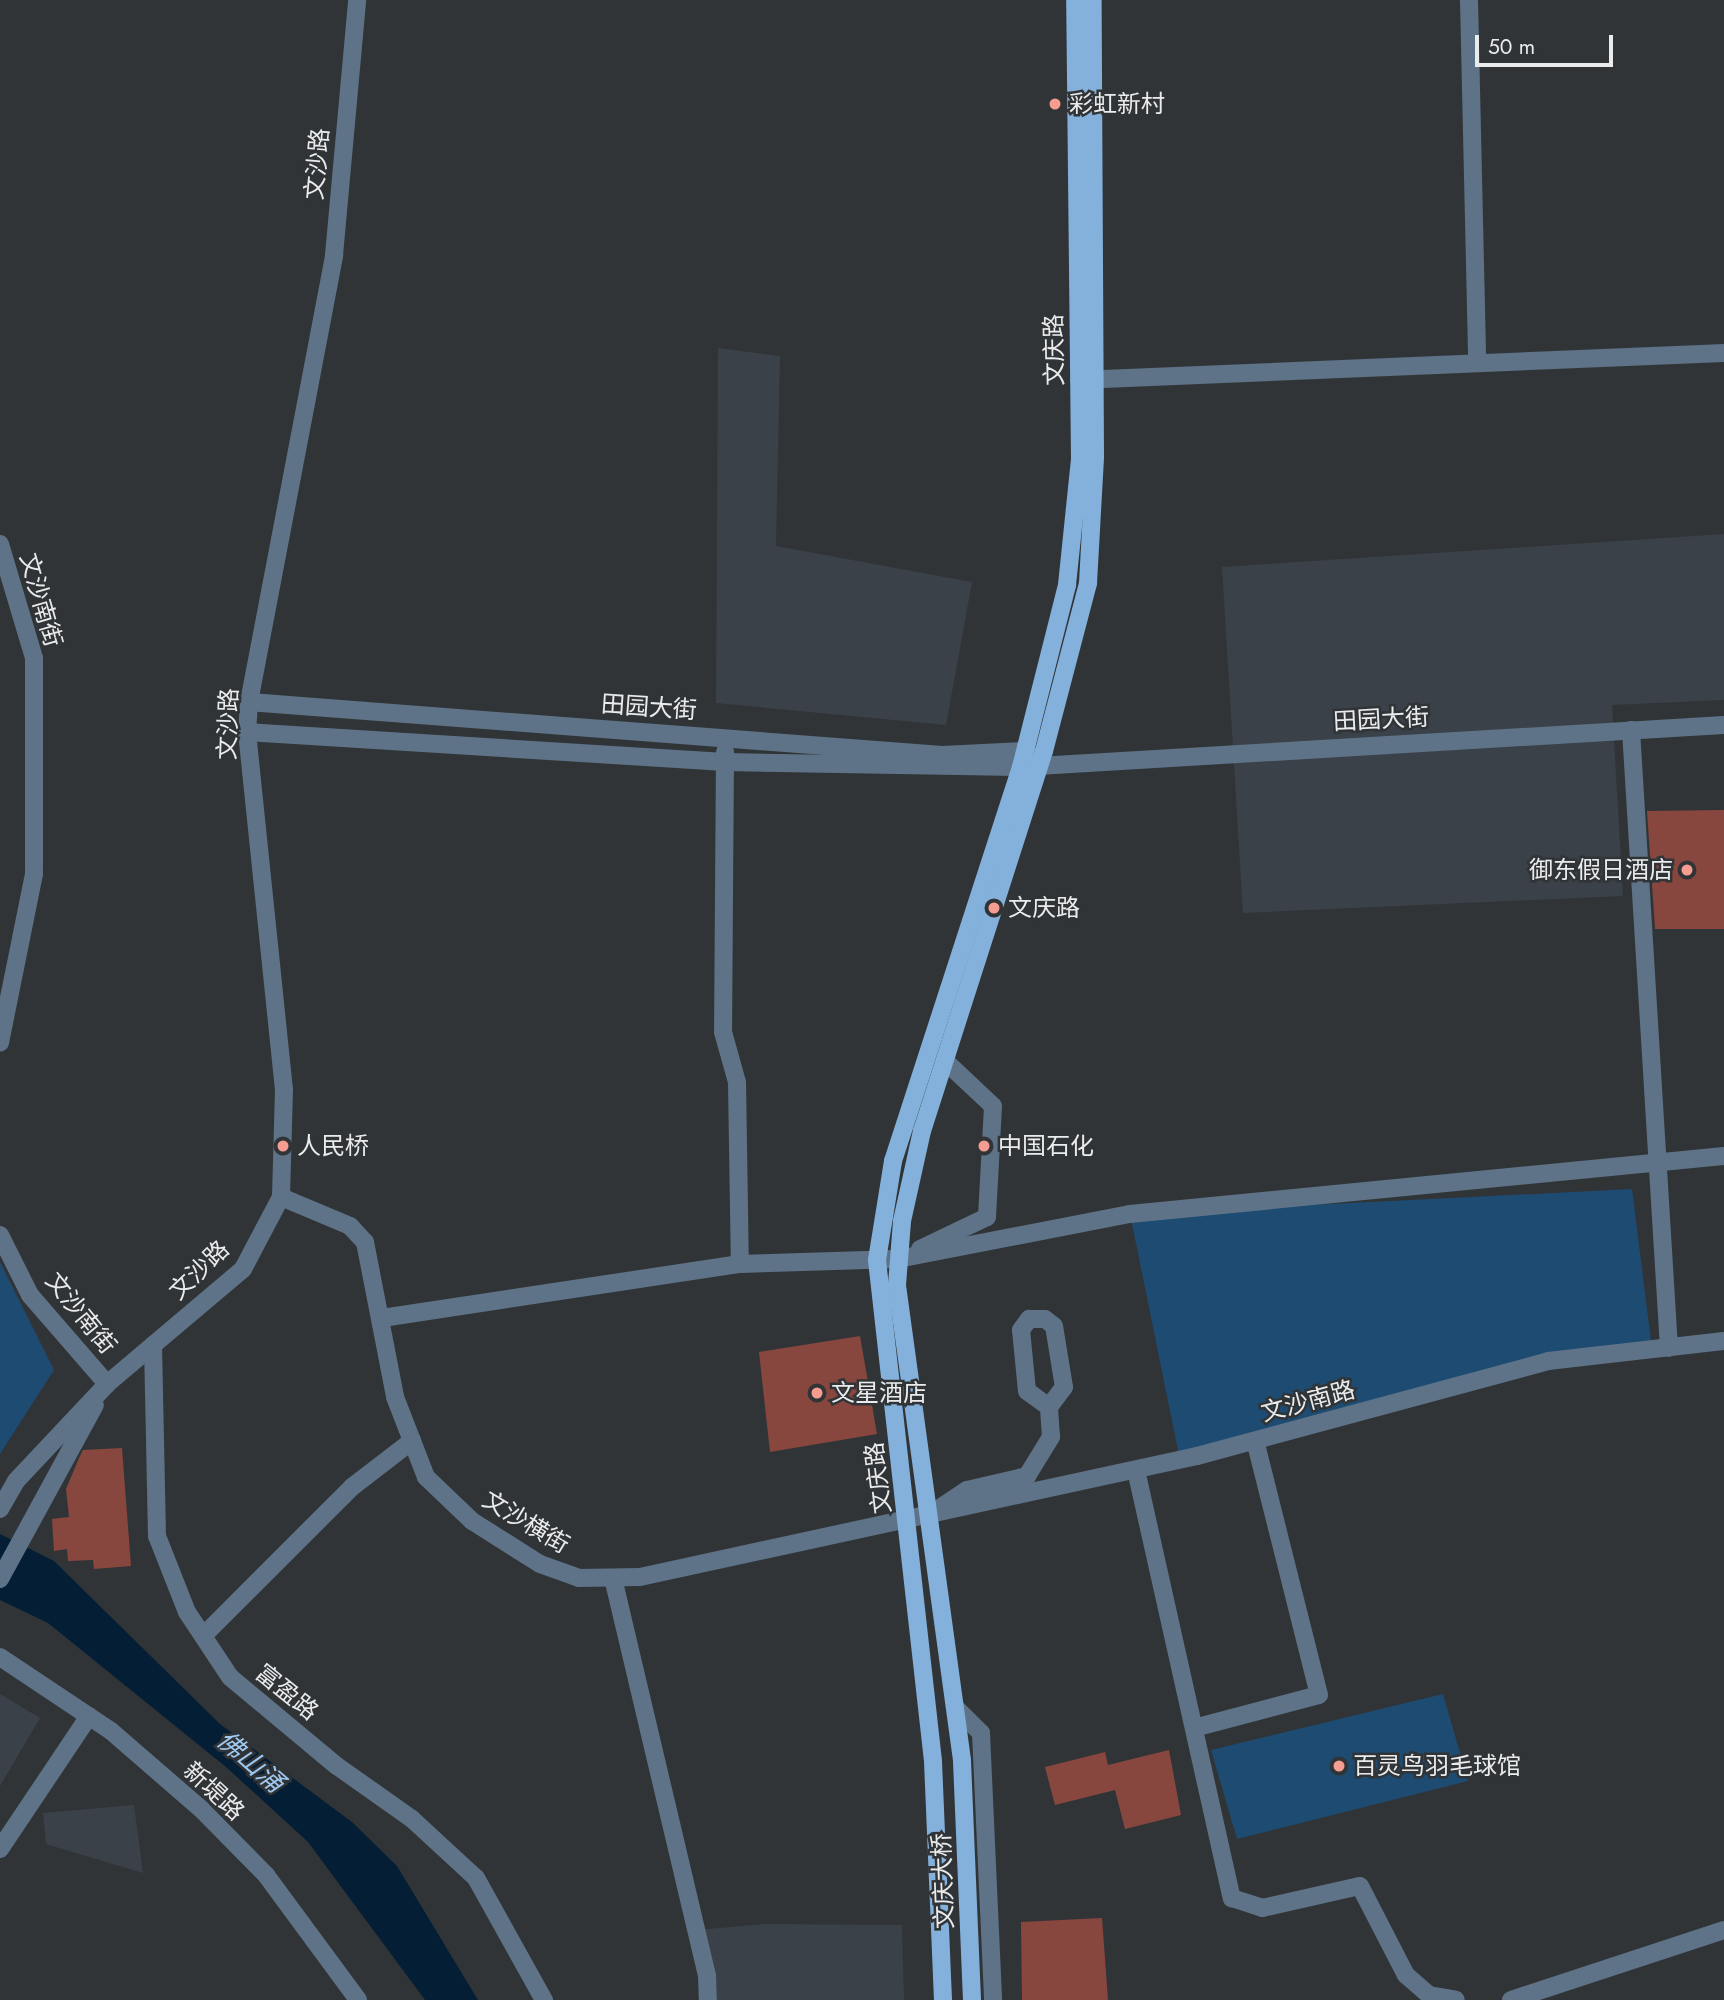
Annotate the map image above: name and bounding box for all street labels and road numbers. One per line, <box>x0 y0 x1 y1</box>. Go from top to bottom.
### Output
street label: 文沙路 <box>300 127 334 201</box>
street label: 文庆路 <box>1039 314 1069 386</box>
street label: 文沙南街 <box>14 550 68 650</box>
street label: 文沙路 <box>212 688 244 760</box>
street label: 田园大街 <box>600 689 698 725</box>
street label: 田园大街 <box>1332 702 1430 736</box>
street label: 文沙路 <box>163 1235 235 1305</box>
street label: 文沙南街 <box>40 1267 122 1359</box>
street label: 文沙南路 <box>1258 1375 1358 1427</box>
street label: 文庆路 <box>859 1441 897 1515</box>
street label: 文沙横街 <box>477 1485 575 1559</box>
street label: 富盈路 <box>250 1658 324 1726</box>
street label: 新堤路 <box>178 1756 250 1826</box>
street label: 文庆大桥 <box>927 1833 959 1929</box>

